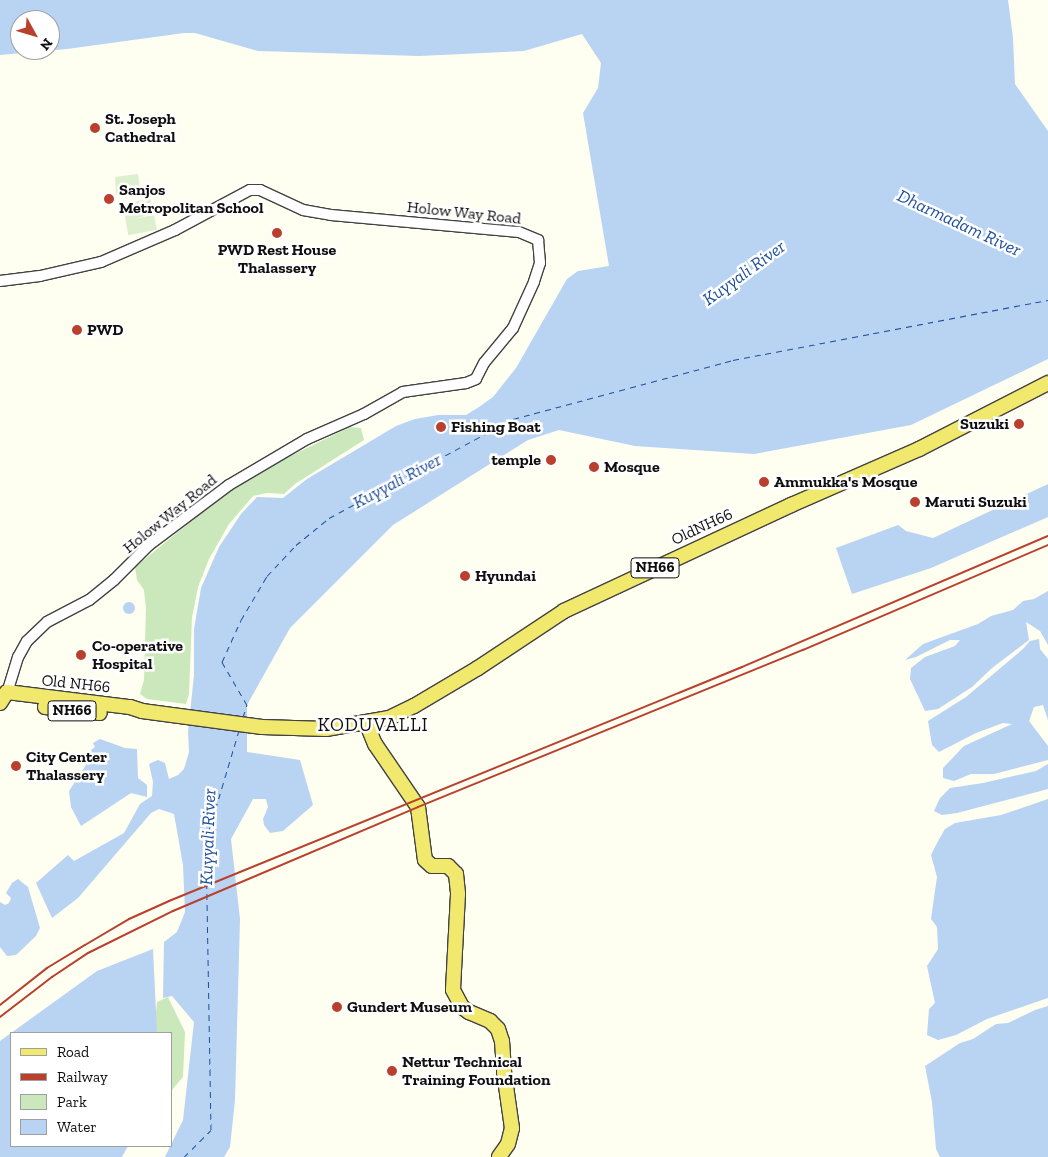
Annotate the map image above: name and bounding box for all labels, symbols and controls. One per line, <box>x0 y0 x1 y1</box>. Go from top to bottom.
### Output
north arrow <box>10 10 60 60</box>
text: N <box>36 35 56 54</box>
place label: St. Joseph Cathedral <box>105 109 176 147</box>
marker: St. Joseph Cathedral <box>89 122 101 134</box>
place label: Sanjos Metropolitan School <box>119 180 263 218</box>
water label: Dharmadam River <box>894 185 1024 261</box>
marker: Sanjos Metropolitan School <box>103 193 115 205</box>
street label: Holow Way Road <box>405 197 523 229</box>
marker: PWD Rest House Thalassery <box>271 227 283 239</box>
water label: Kuyyali River <box>698 236 790 310</box>
place label: PWD Rest House Thalassery <box>218 240 336 278</box>
place label: PWD <box>87 320 123 340</box>
marker: PWD <box>71 324 83 336</box>
place label: Suzuki <box>960 414 1009 434</box>
place label: Fishing Boat <box>451 417 541 437</box>
marker: Suzuki <box>1013 418 1025 430</box>
marker: Fishing Boat <box>435 421 447 433</box>
water label: Kuyyali River <box>349 449 445 513</box>
place label: temple <box>491 450 541 470</box>
marker: temple <box>545 454 557 466</box>
place label: Mosque <box>604 457 660 477</box>
marker: Mosque <box>588 461 600 473</box>
street label: Holow Way Road <box>119 470 221 558</box>
place label: Ammukka's Mosque <box>774 472 917 492</box>
marker: Ammukka's Mosque <box>758 476 770 488</box>
place label: Maruti Suzuki <box>925 492 1027 512</box>
marker: Maruti Suzuki <box>909 496 921 508</box>
street label: OldNH66 <box>668 504 736 550</box>
road number: NH66 <box>630 556 680 580</box>
place label: Hyundai <box>475 566 536 586</box>
marker: Hyundai <box>459 570 471 582</box>
place label: Co-operative Hospital <box>92 636 183 674</box>
marker: Co-operative Hospital <box>74 648 88 662</box>
street label: Old NH66 <box>41 671 111 697</box>
road number: NH66 <box>47 698 97 724</box>
district label: KODUVALLI <box>316 714 430 736</box>
place label: City Center Thalassery <box>26 747 107 785</box>
marker: City Center Thalassery <box>10 760 22 772</box>
water label: Kuyyali River <box>196 788 220 886</box>
place label: Gundert Museum <box>347 997 472 1017</box>
marker: Gundert Museum <box>331 1001 343 1013</box>
legend <box>10 1032 172 1147</box>
text: Road <box>57 1043 89 1061</box>
place label: Nettur Technical Training Foundation <box>402 1052 550 1090</box>
marker: Nettur Technical Training Foundation <box>386 1065 398 1077</box>
text: Railway <box>57 1068 108 1086</box>
text: Park <box>57 1093 87 1111</box>
text: Water <box>57 1118 97 1136</box>

